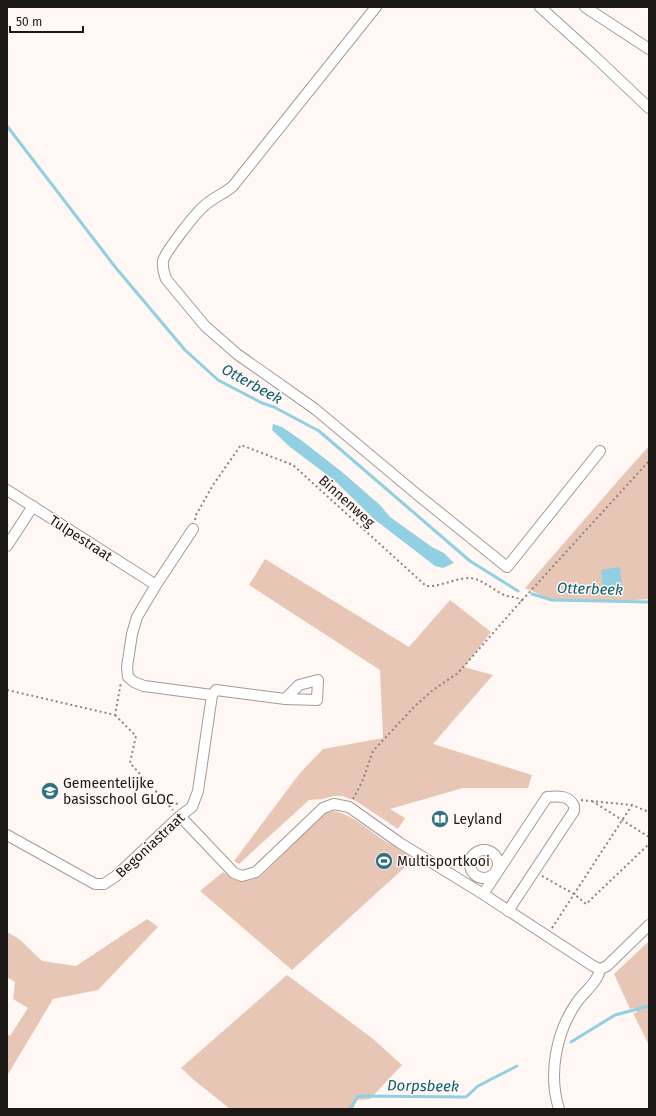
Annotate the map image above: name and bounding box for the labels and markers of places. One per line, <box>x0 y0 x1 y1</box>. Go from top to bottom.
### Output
place label: Gemeentelijke basisschool GLOC <box>63 775 174 808</box>
school or university icon: Gemeentelijke basisschool GLOC <box>40 781 60 801</box>
library icon: Leyland <box>430 809 450 829</box>
place label: Leyland <box>453 811 502 828</box>
sports icon: Multisportkooi <box>374 851 394 871</box>
place label: Multisportkooi <box>397 853 490 870</box>

